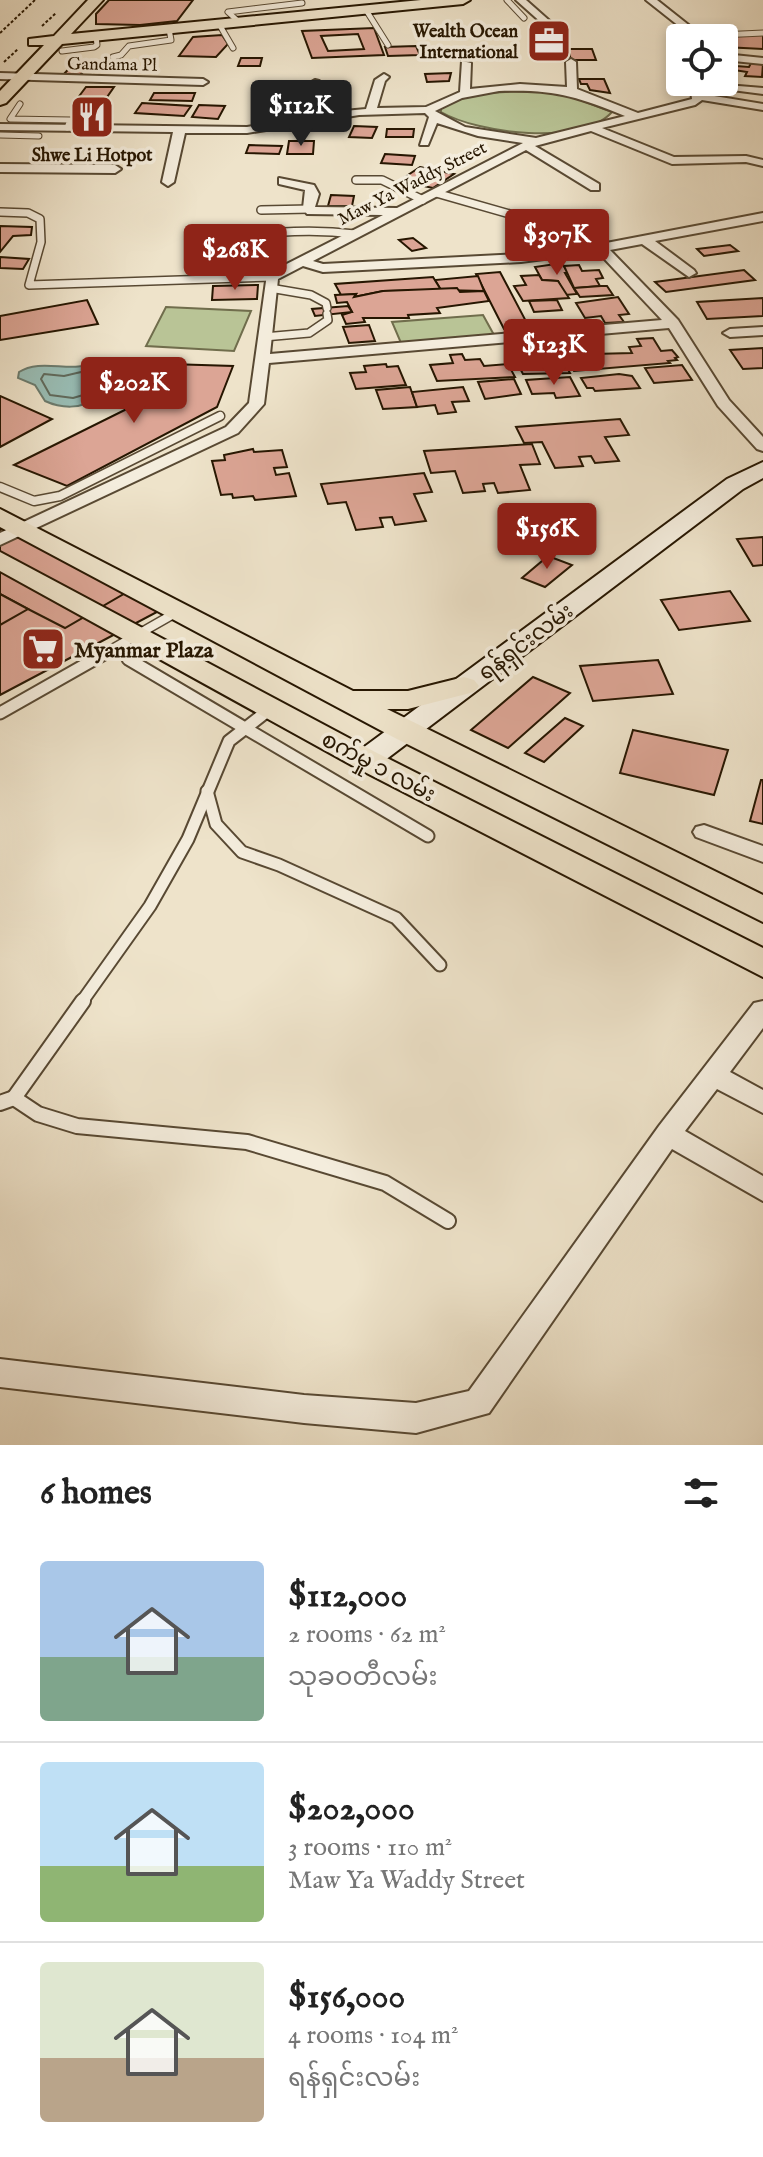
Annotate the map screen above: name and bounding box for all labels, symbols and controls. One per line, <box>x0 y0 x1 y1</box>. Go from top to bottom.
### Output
office icon: Wealth Ocean International <box>525 17 573 65</box>
place label: Wealth Ocean International <box>412 21 519 65</box>
map controls <box>666 24 738 96</box>
button: locate <box>666 24 738 96</box>
street label: Gandama Pl <box>67 53 157 78</box>
pin: $112K <box>245 80 357 148</box>
text: $112K <box>269 89 333 122</box>
restaurant icon: Shwe Li Hotpot <box>68 93 116 141</box>
street label: Maw Ya Waddy Street <box>334 137 491 232</box>
place label: Shwe Li Hotpot <box>32 145 153 168</box>
pin: $307K <box>501 209 613 277</box>
text: $307K <box>523 218 591 251</box>
pin: $268K <box>179 224 291 292</box>
text: $268K <box>202 233 268 266</box>
pin: $123K <box>498 319 610 387</box>
text: $123K <box>522 328 586 361</box>
pin: $202K <box>78 357 190 425</box>
text: $202K <box>99 366 169 399</box>
pin: $156K <box>491 503 603 571</box>
text: $156K <box>515 512 579 545</box>
street label: ရန်ရှင်းလမ်း <box>471 595 580 689</box>
supermarket icon: Myanmar Plaza <box>19 625 67 673</box>
place label: Myanmar Plaza <box>74 637 214 665</box>
street label: စက်မှု ၁ လမ်း <box>315 723 441 811</box>
icon: filters <box>679 1471 723 1515</box>
text: 6 homes <box>40 1472 152 1515</box>
text: $112,000 <box>288 1575 407 1618</box>
icon: home <box>104 1593 200 1689</box>
text: 2 rooms · 62 m² <box>288 1618 446 1651</box>
text: သုခဝတီလမ်း <box>288 1661 437 1694</box>
text: $202,000 <box>288 1788 415 1831</box>
icon: home <box>104 1794 200 1890</box>
text: 3 rooms · 110 m² <box>288 1831 452 1864</box>
text: Maw Ya Waddy Street <box>288 1864 525 1897</box>
text: $156,000 <box>288 1976 405 2019</box>
icon: home <box>104 1994 200 2090</box>
text: 4 rooms · 104 m² <box>288 2019 458 2052</box>
text: ရန်ရှင်းလမ်း <box>288 2062 420 2095</box>

